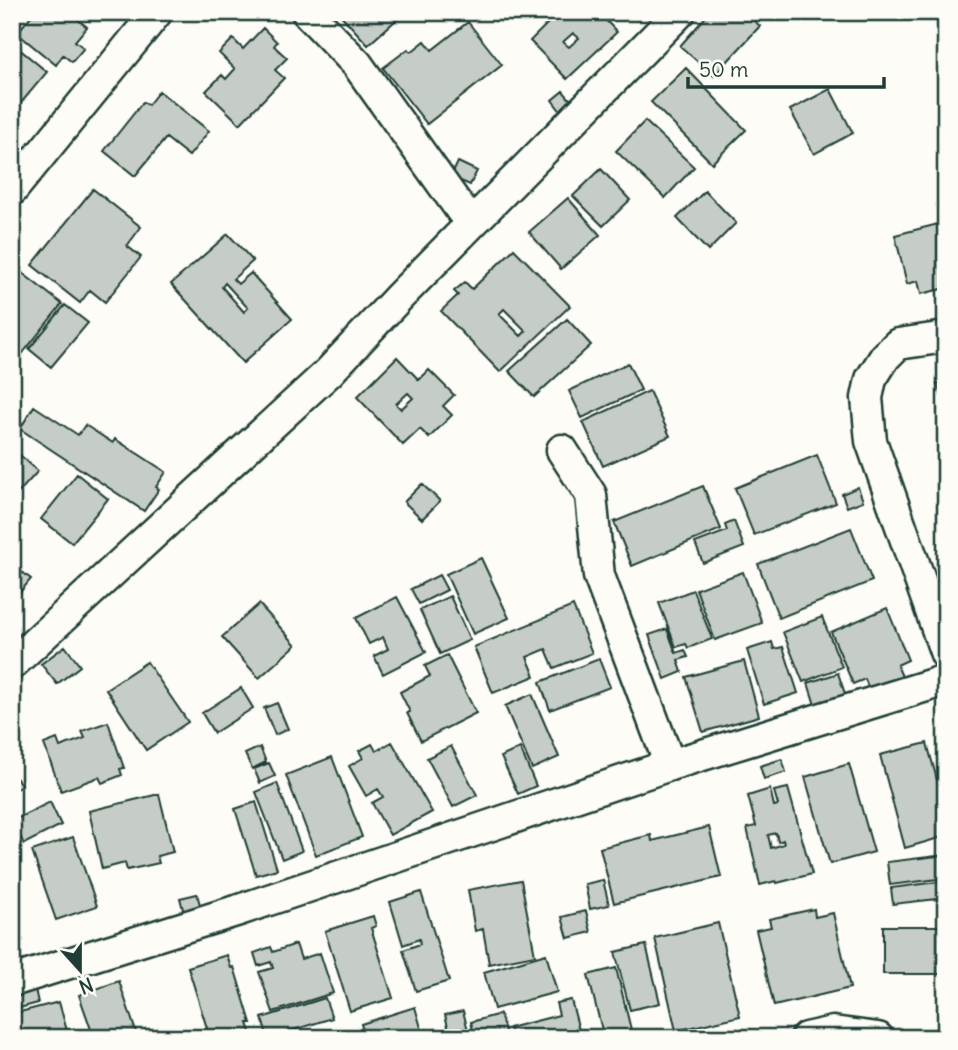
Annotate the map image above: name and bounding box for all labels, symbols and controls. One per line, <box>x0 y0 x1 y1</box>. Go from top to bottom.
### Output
scale bar <box>688 46 884 90</box>
text: 50 m <box>699 56 748 83</box>
north arrow <box>46 934 116 1004</box>
text: N <box>76 972 97 999</box>

